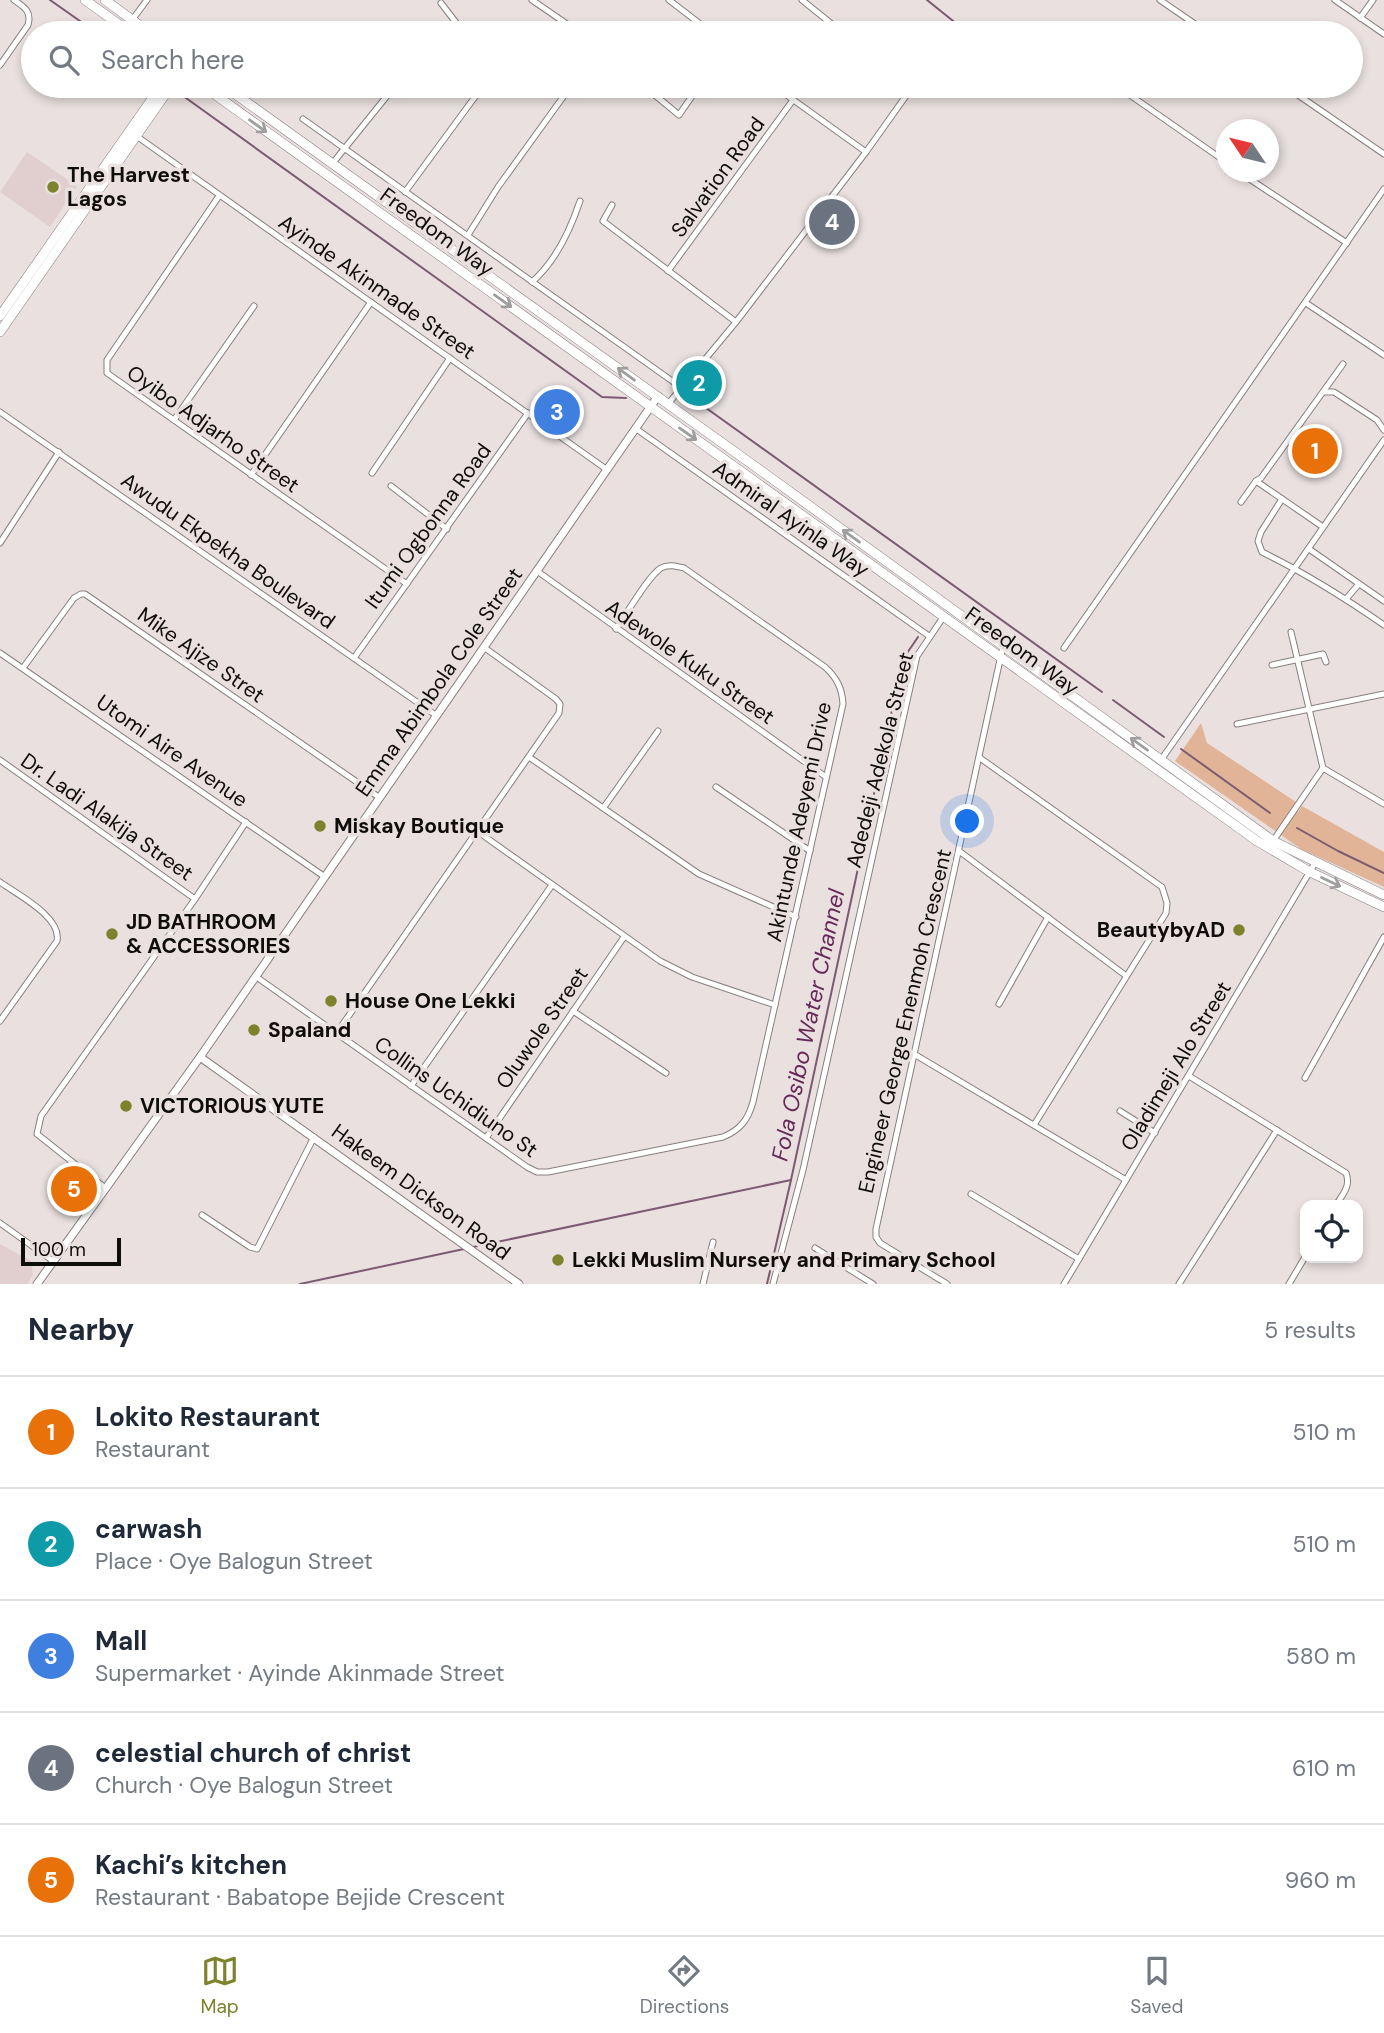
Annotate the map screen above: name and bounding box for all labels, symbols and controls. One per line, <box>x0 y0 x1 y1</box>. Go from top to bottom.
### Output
search box <box>21 21 1363 98</box>
icon: search <box>45 41 83 79</box>
text: Search here <box>101 43 244 77</box>
street label: Salvation Road <box>665 111 771 243</box>
one-way arrow <box>248 118 267 133</box>
north arrow <box>1216 119 1279 182</box>
place label: The Harvest Lagos <box>67 161 190 213</box>
marker: The Harvest Lagos <box>45 179 61 195</box>
street label: Freedom Way <box>374 181 500 283</box>
pin: 4 <box>809 196 855 248</box>
street label: Ayinde Akinmade Street <box>273 208 481 366</box>
one-way arrow <box>493 294 512 308</box>
pin: 2 <box>676 357 722 409</box>
street label: Oyibo Adjarho Street <box>121 359 305 499</box>
one-way arrow <box>617 367 636 381</box>
pin: 3 <box>534 386 580 438</box>
pin: 1 <box>1292 425 1338 477</box>
one-way arrow <box>678 426 697 441</box>
street label: Itumi Ogbonna Road <box>358 438 498 614</box>
street label: Admiral Ayinla Way <box>707 454 875 584</box>
street label: Awudu Ekpekha Boulevard <box>116 466 340 636</box>
one-way arrow <box>842 529 861 543</box>
street label: Emma Abimbola Cole Street <box>349 562 529 802</box>
street label: Adewole Kuku Street <box>600 593 780 731</box>
street label: Freedom Way <box>959 600 1085 702</box>
street label: Mike Ajize Stret <box>132 601 270 709</box>
street label: Adedeji Adekola Street <box>840 649 920 871</box>
street label: Utomi Aire Avenue <box>91 688 253 814</box>
street label: Akintunde Adeyemi Drive <box>760 700 838 944</box>
one-way arrow <box>1130 737 1149 752</box>
street label: Dr. Ladi Alakija Street <box>15 747 199 887</box>
your location <box>950 804 984 838</box>
place label: Miskay Boutique <box>334 812 504 840</box>
marker: Miskay Boutique <box>312 818 328 834</box>
street label: Engineer George Enenmoh Crescent <box>852 846 958 1196</box>
one-way arrow <box>1320 876 1341 890</box>
water label: Fola Osibo Water Channel <box>765 885 852 1164</box>
place label: JD BATHROOM & ACCESSORIES <box>126 908 290 960</box>
place label: BeautybyAD <box>1097 916 1225 944</box>
marker: BeautybyAD <box>1231 922 1247 938</box>
marker: JD BATHROOM & ACCESSORIES <box>104 926 120 942</box>
street label: Oluwole Street <box>490 961 594 1095</box>
street label: Oladimeji Alo Street <box>1114 976 1238 1156</box>
place label: House One Lekki <box>345 987 515 1015</box>
marker: House One Lekki <box>323 993 339 1009</box>
place label: Spaland <box>268 1016 351 1044</box>
marker: Spaland <box>246 1022 262 1038</box>
street label: Collins Uchidiuno St <box>369 1030 543 1164</box>
place label: VICTORIOUS YUTE <box>140 1092 324 1120</box>
marker: VICTORIOUS YUTE <box>118 1098 134 1114</box>
street label: Hakeem Dickson Road <box>326 1118 516 1266</box>
pin: 5 <box>51 1163 97 1215</box>
map controls <box>1300 1200 1363 1263</box>
button: locate <box>1300 1200 1363 1263</box>
scale bar <box>21 1235 121 1267</box>
text: 100 m <box>32 1237 86 1262</box>
place label: Lekki Muslim Nursery and Primary School <box>572 1246 996 1274</box>
marker: Lekki Muslim Nursery and Primary School <box>550 1252 566 1268</box>
text: Nearby <box>28 1310 134 1349</box>
text: 5 results <box>1264 1315 1356 1345</box>
text: Lokito Restaurant <box>95 1400 320 1434</box>
text: 1 <box>47 1417 55 1447</box>
text: 510 m <box>1292 1417 1356 1447</box>
text: Restaurant <box>95 1434 210 1464</box>
text: carwash <box>95 1512 202 1546</box>
text: 2 <box>44 1529 58 1559</box>
text: 510 m <box>1292 1529 1356 1559</box>
text: Place · Oye Balogun Street <box>95 1546 373 1576</box>
text: Mall <box>95 1624 147 1658</box>
text: 3 <box>44 1641 58 1671</box>
text: 580 m <box>1286 1641 1356 1671</box>
text: Supermarket · Ayinde Akinmade Street <box>95 1658 505 1688</box>
text: celestial church of christ <box>95 1736 411 1770</box>
text: 4 <box>44 1753 58 1783</box>
text: 610 m <box>1292 1753 1356 1783</box>
text: Church · Oye Balogun Street <box>95 1770 393 1800</box>
text: Kachi’s kitchen <box>95 1848 287 1882</box>
text: 5 <box>44 1865 58 1895</box>
text: 960 m <box>1285 1865 1356 1895</box>
text: Restaurant · Babatope Bejide Crescent <box>95 1882 505 1912</box>
tab: Map <box>201 1952 239 2019</box>
tab: Directions <box>640 1952 729 2019</box>
tab: Saved <box>1130 1952 1183 2019</box>

